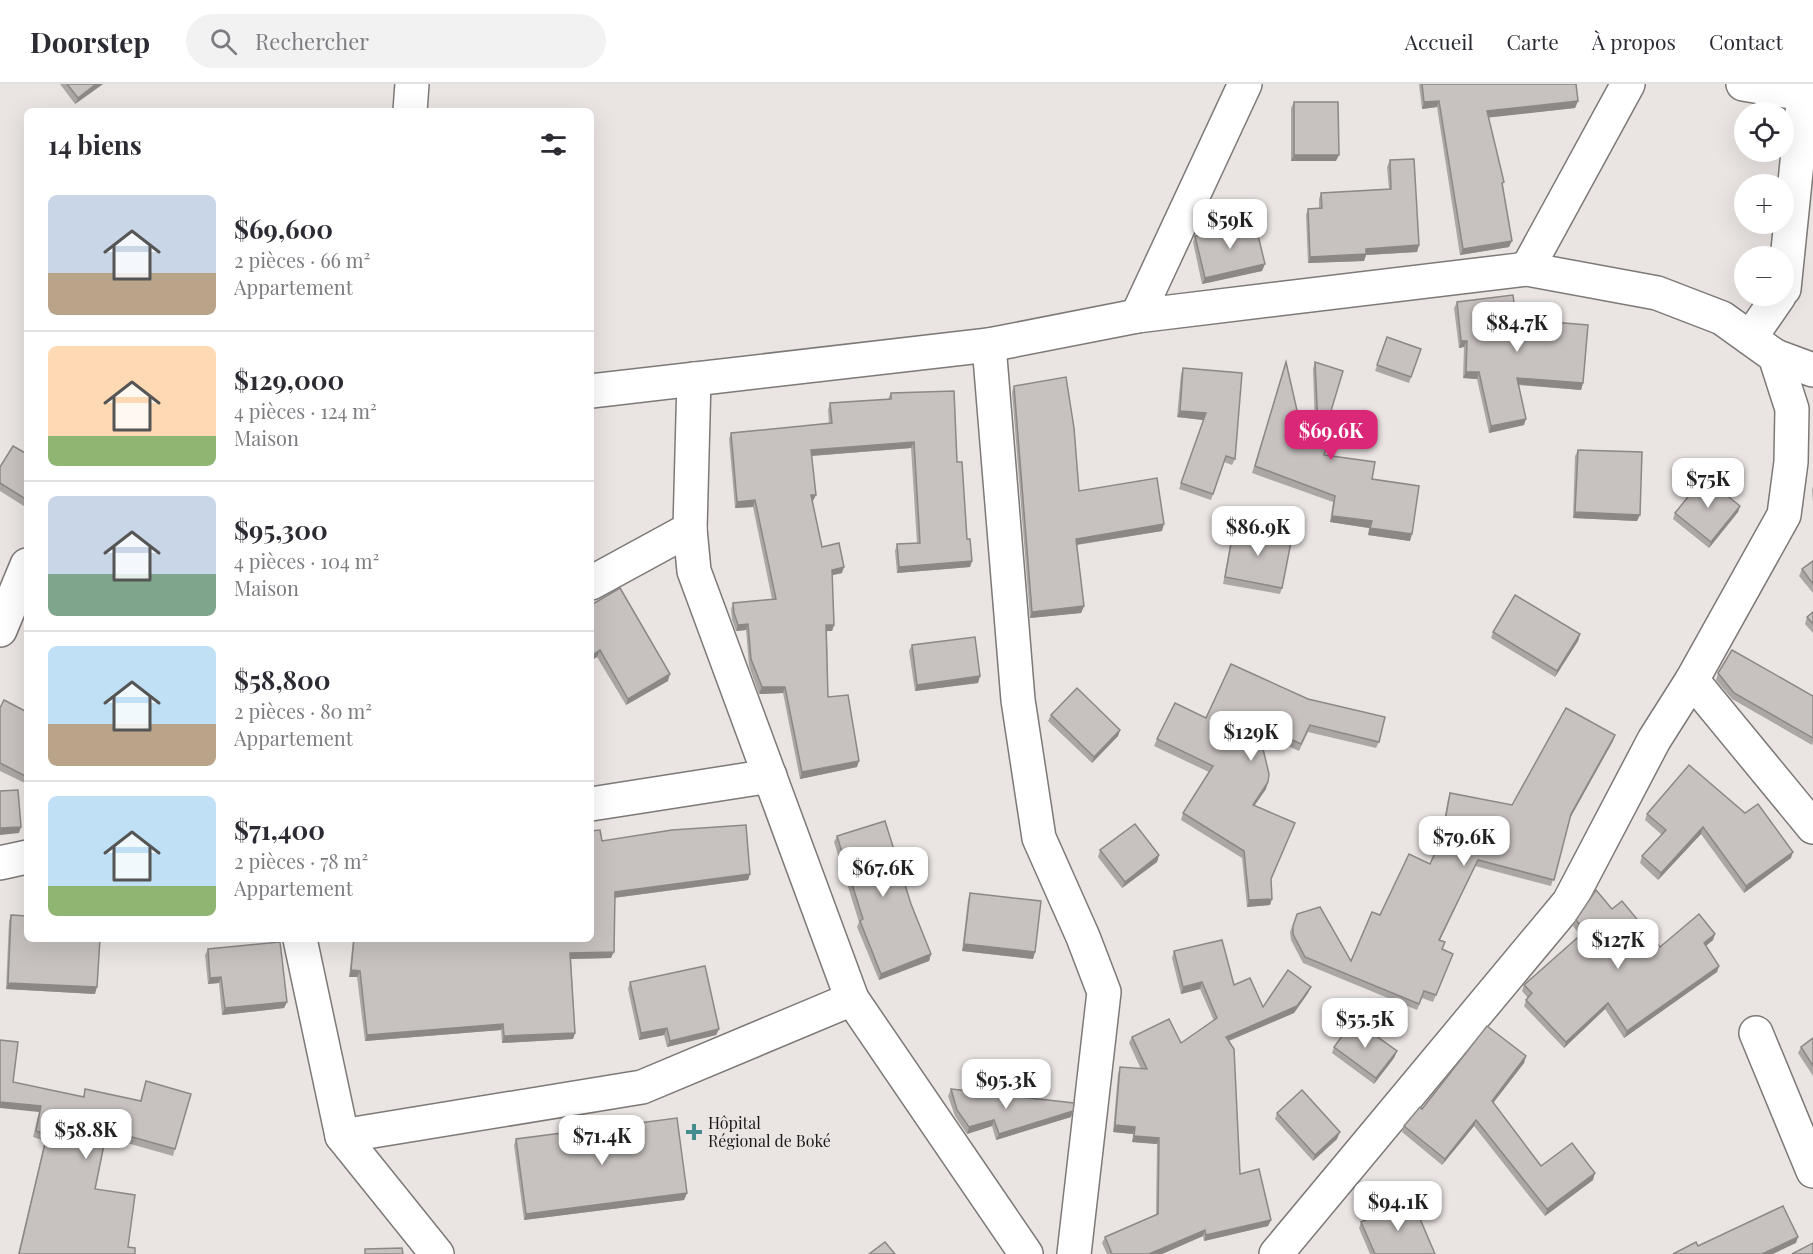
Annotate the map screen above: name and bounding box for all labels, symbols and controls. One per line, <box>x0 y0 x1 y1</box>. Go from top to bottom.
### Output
search box <box>186 14 606 68</box>
text: Doorstep <box>30 23 150 60</box>
icon: search <box>207 25 240 58</box>
text: Rechercher <box>255 26 369 56</box>
text: Accueil <box>1405 27 1473 55</box>
text: Carte <box>1506 27 1559 55</box>
text: À propos <box>1592 27 1676 55</box>
text: Contact <box>1709 27 1783 55</box>
map controls <box>1734 102 1794 306</box>
button: locate <box>1734 102 1794 162</box>
text: 14 biens <box>48 127 142 162</box>
icon: filters <box>537 128 570 161</box>
button: + <box>1734 174 1794 234</box>
pin: $59K <box>1194 199 1266 250</box>
text: $59K <box>1207 205 1253 232</box>
text: $69,600 <box>234 211 333 246</box>
icon: home <box>96 219 168 291</box>
text: 2 pièces · 66 m² <box>234 246 370 273</box>
button: − <box>1734 246 1794 306</box>
text: Appartement <box>234 273 353 300</box>
pin: $84.7K <box>1468 302 1566 353</box>
text: $84.7K <box>1486 308 1548 335</box>
text: $129,000 <box>234 362 344 397</box>
icon: home <box>96 370 168 442</box>
text: 4 pièces · 124 m² <box>234 397 377 424</box>
pin: $69.6K <box>1282 410 1380 461</box>
text: $69.6K <box>1299 416 1363 443</box>
text: Maison <box>234 424 299 451</box>
pin: $75K <box>1672 458 1744 509</box>
text: $75K <box>1686 464 1730 491</box>
pin: $86.9K <box>1209 506 1307 557</box>
text: $95,300 <box>234 512 328 547</box>
text: $86.9K <box>1226 512 1290 539</box>
icon: home <box>96 520 168 592</box>
text: 4 pièces · 104 m² <box>234 547 379 574</box>
text: Maison <box>234 574 299 601</box>
text: $58,800 <box>234 662 331 697</box>
icon: home <box>96 670 168 742</box>
text: 2 pièces · 80 m² <box>234 697 372 724</box>
pin: $129K <box>1209 711 1293 762</box>
text: $129K <box>1224 717 1278 744</box>
text: Appartement <box>234 724 353 751</box>
text: $71,400 <box>234 812 325 847</box>
pin: $79.6K <box>1415 816 1513 867</box>
icon: home <box>96 820 168 892</box>
text: $79.6K <box>1433 822 1495 849</box>
text: 2 pièces · 78 m² <box>234 847 368 874</box>
pin: $67.6K <box>834 847 932 898</box>
text: $67.6K <box>852 853 914 880</box>
text: Appartement <box>234 874 353 901</box>
pin: $127K <box>1576 919 1660 970</box>
text: $127K <box>1592 925 1644 952</box>
pin: $55.5K <box>1316 998 1414 1049</box>
text: $55.5K <box>1336 1004 1394 1031</box>
pin: $95.3K <box>957 1059 1055 1110</box>
text: $95.3K <box>976 1065 1036 1092</box>
pin: $58.8K <box>37 1109 135 1160</box>
place label: Hôpital Régional de Boké <box>708 1112 831 1151</box>
text: $58.8K <box>55 1115 117 1142</box>
pin: $71.4K <box>553 1115 651 1166</box>
text: $71.4K <box>573 1121 631 1148</box>
marker: Hôpital Régional de Boké <box>685 1123 703 1141</box>
pin: $94.1K <box>1349 1181 1447 1232</box>
text: $94.1K <box>1368 1187 1428 1214</box>

